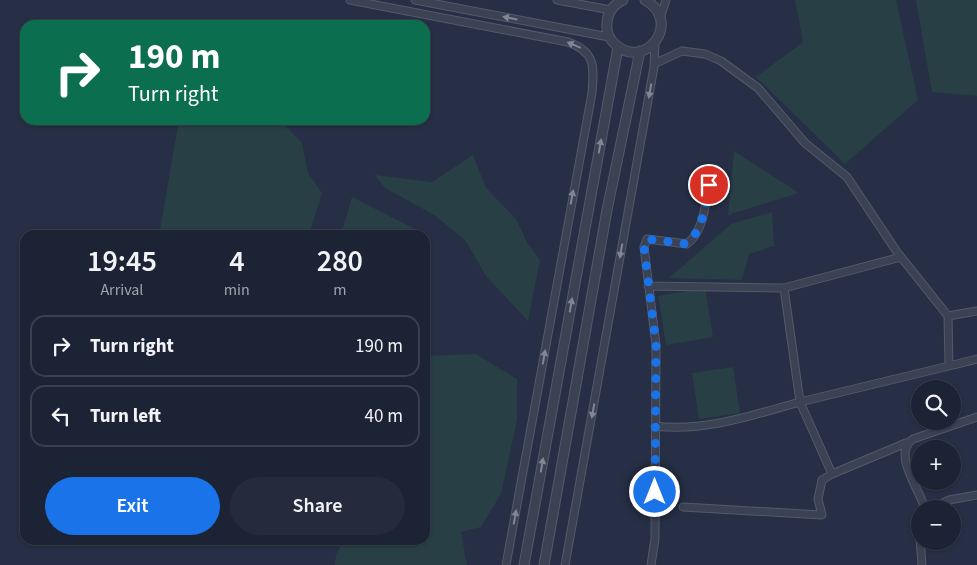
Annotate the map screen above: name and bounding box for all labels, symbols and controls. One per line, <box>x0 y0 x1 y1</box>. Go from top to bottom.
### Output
one-way arrow <box>501 13 517 21</box>
text: 190 m <box>128 32 220 82</box>
icon: right <box>45 40 110 105</box>
one-way arrow <box>567 41 581 49</box>
text: Turn right <box>128 78 218 110</box>
one-way arrow <box>646 83 654 98</box>
one-way arrow <box>596 138 604 153</box>
pin <box>688 164 730 206</box>
icon: arrive <box>695 171 723 199</box>
one-way arrow <box>569 189 577 205</box>
text: 19:45 <box>87 240 157 283</box>
text: 4 <box>229 240 245 283</box>
text: 280 <box>317 240 363 283</box>
one-way arrow <box>617 243 625 259</box>
text: Arrival <box>100 279 143 301</box>
text: min <box>224 279 250 301</box>
text: m <box>333 279 347 301</box>
one-way arrow <box>568 297 576 313</box>
icon: right <box>47 332 75 360</box>
text: Turn right <box>90 333 174 360</box>
text: 190 m <box>355 333 403 360</box>
one-way arrow <box>540 349 548 365</box>
map controls <box>911 380 961 550</box>
button: search <box>911 380 961 430</box>
icon: left <box>47 402 75 430</box>
text: Turn left <box>90 403 161 430</box>
text: 40 m <box>365 403 403 430</box>
one-way arrow <box>588 403 596 419</box>
button: + <box>911 440 961 490</box>
one-way arrow <box>539 457 547 473</box>
position arrow <box>628 465 680 517</box>
button: Exit <box>45 477 220 535</box>
button: Share <box>230 477 405 535</box>
button: − <box>911 500 961 550</box>
one-way arrow <box>512 509 520 525</box>

